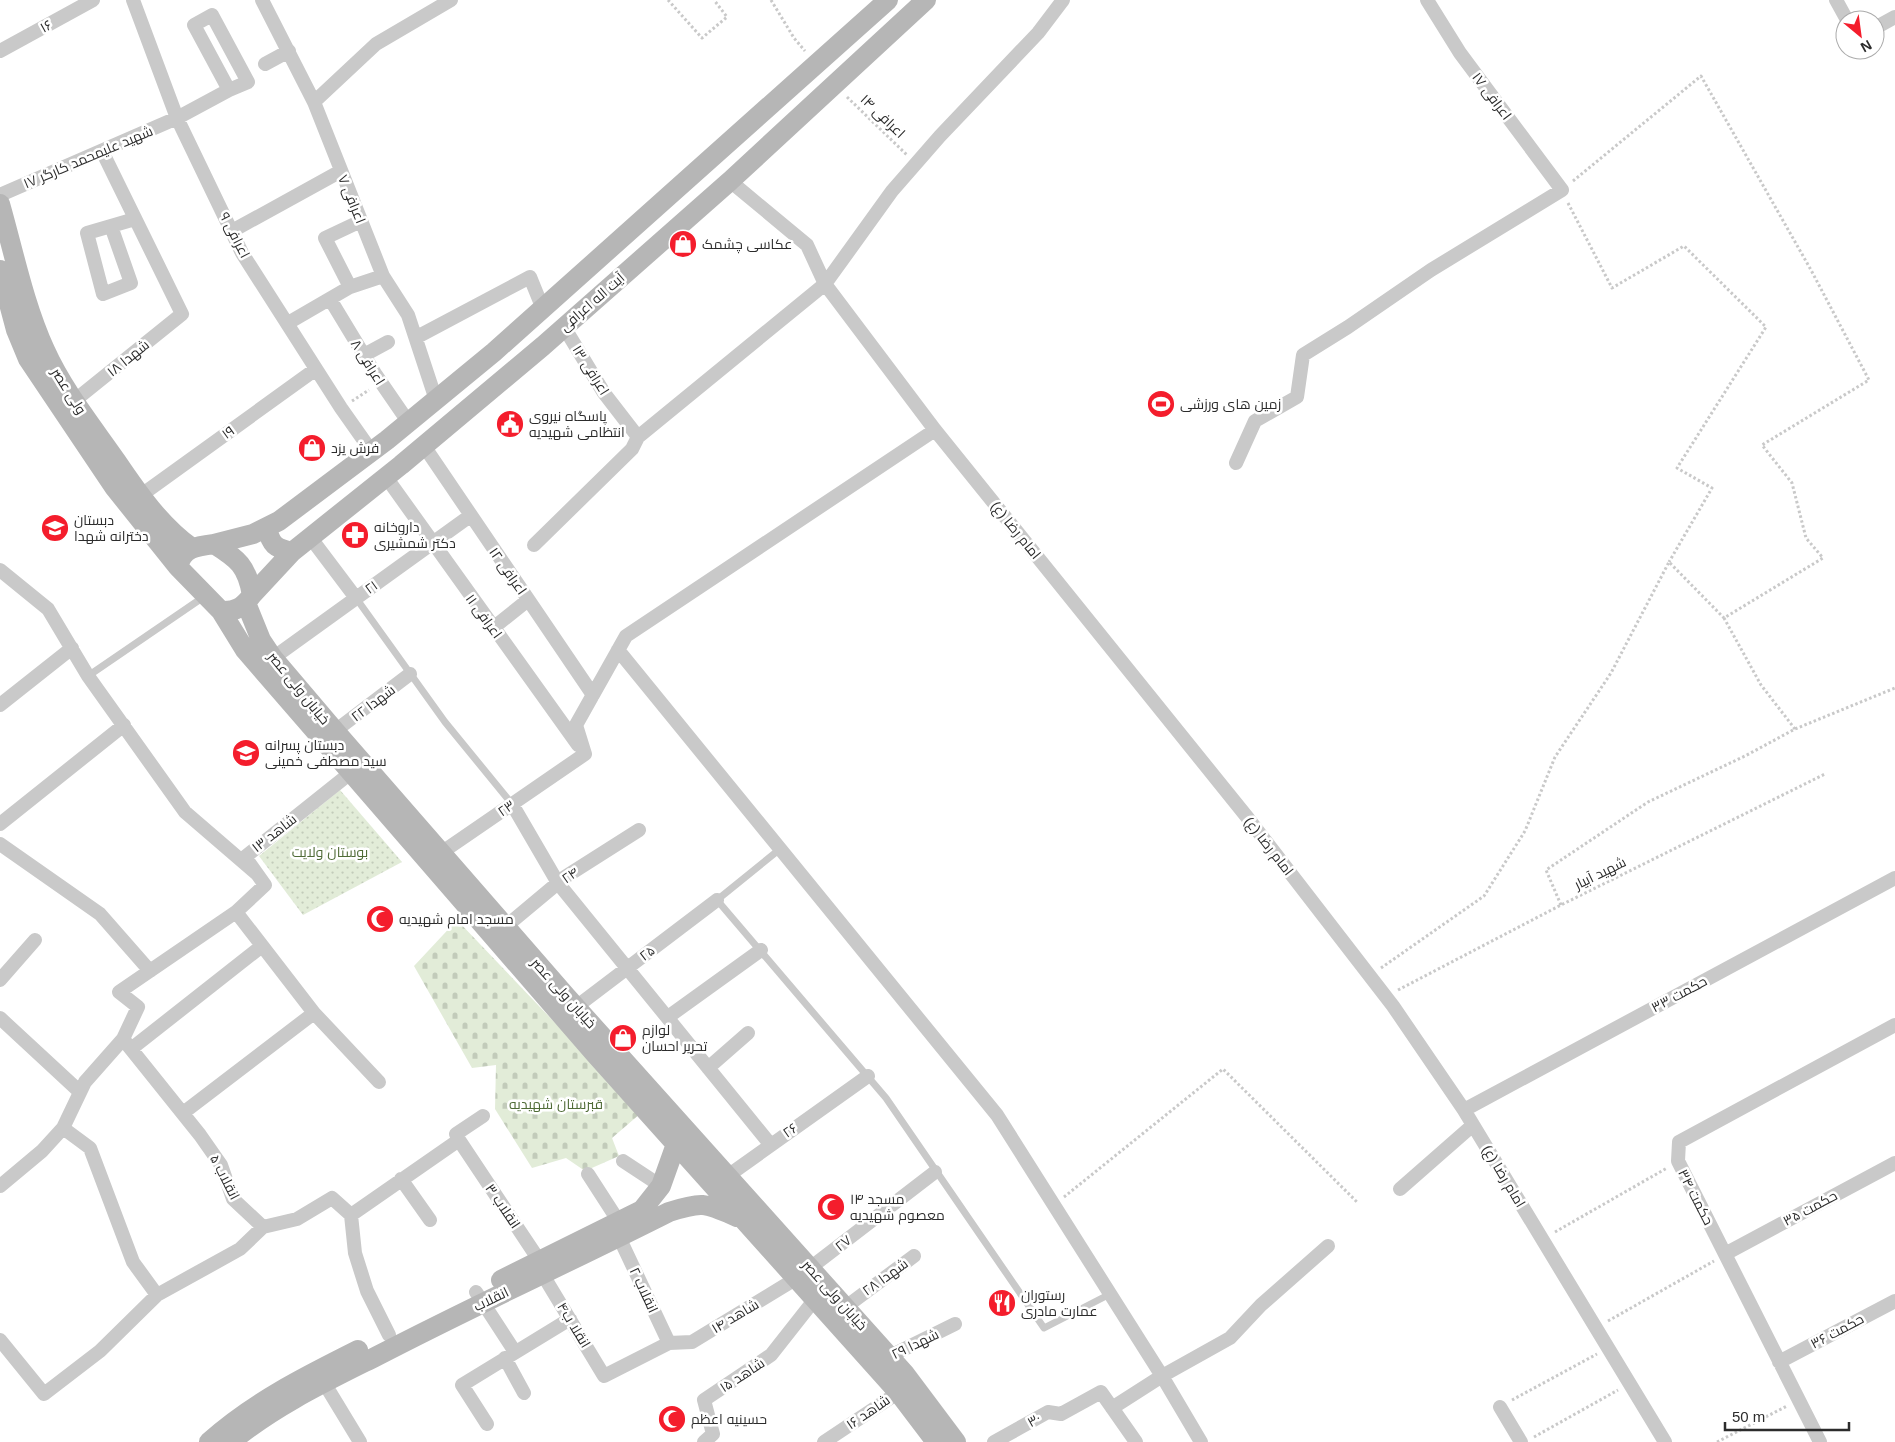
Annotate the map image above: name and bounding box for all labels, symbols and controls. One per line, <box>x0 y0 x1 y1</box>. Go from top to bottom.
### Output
north arrow <box>1835 10 1885 60</box>
street label: ۱۶ <box>37 16 55 36</box>
text: N <box>1858 37 1875 56</box>
street label: اعرافی ۱۷ <box>1469 69 1515 123</box>
street label: اعرافی ۱۴ <box>857 91 909 141</box>
street label: شهید علیمحمد کارگر ۱۷ <box>21 122 155 192</box>
street label: اعرافی ۷ <box>335 172 369 226</box>
street label: اعرافی ۹ <box>217 209 253 261</box>
shop icon: عکاسی چشمک <box>668 229 698 259</box>
place label: عکاسی چشمک <box>702 236 792 254</box>
street label: آیت اله اعرافی <box>556 269 628 334</box>
street label: شهدا ۱۸ <box>104 336 152 380</box>
street label: اعرافی ۸ <box>348 336 388 388</box>
street label: اعرافی ۱۳ <box>569 342 613 398</box>
street label: ولی عصر <box>48 364 89 417</box>
sports icon: زمین های ورزشی <box>1146 389 1176 419</box>
place label: زمین های ورزشی <box>1180 396 1281 412</box>
place label: پاسگاه نیروی انتظامی شهیدیه <box>529 408 625 440</box>
public building icon: پاسگاه نیروی انتظامی شهیدیه <box>495 409 525 439</box>
street label: ۱۹ <box>219 422 237 442</box>
shop icon: فرش یزد <box>297 433 327 463</box>
place label: فرش یزد <box>331 440 379 456</box>
street label: امام رضا (ع) <box>986 498 1044 563</box>
place label: دبستان دخترانه شهدا <box>74 512 148 544</box>
school or university icon: دبستان دخترانه شهدا <box>40 513 70 543</box>
place label: داروخانه دکتر شمشیری <box>374 519 456 551</box>
pharmacy icon: داروخانه دکتر شمشیری <box>340 520 370 550</box>
street label: اعرافی ۱۲ <box>486 544 530 598</box>
street label: ۲۱ <box>362 577 380 597</box>
street label: اعرافی ۱۱ <box>463 591 505 641</box>
street label: خیابان ولی عصر <box>264 648 333 728</box>
street label: شهدا ۲۲ <box>348 681 398 725</box>
place label: دبستان پسرانه سید مصطفی خمینی <box>265 737 387 769</box>
school or university icon: دبستان پسرانه سید مصطفی خمینی <box>231 738 261 768</box>
street label: ۲۳ <box>495 797 517 819</box>
street label: شاهد ۱۳ <box>249 811 299 855</box>
street label: امام رضا (ع) <box>1240 814 1297 880</box>
park label: بوستان ولایت <box>292 844 368 860</box>
street label: شهید آبیار <box>1571 854 1629 893</box>
street label: ۲۴ <box>559 864 581 886</box>
mosque icon: مسجد امام شهیدیه <box>365 904 395 934</box>
place label: مسجد امام شهیدیه <box>399 911 514 929</box>
street label: ۲۵ <box>636 942 658 964</box>
street label: خیابان ولی عصر <box>528 954 600 1031</box>
street label: حکمت ۳۳ <box>1648 973 1710 1015</box>
place label: لوازم تحریر احسان <box>642 1022 707 1054</box>
shop icon: لوازم تحریر احسان <box>608 1023 638 1053</box>
park label: قبرستان شهیدیه <box>509 1096 603 1112</box>
street label: ۲۶ <box>780 1119 800 1141</box>
street label: امام رضا (ع) <box>1477 1142 1529 1211</box>
street label: انقلاب ۵ <box>207 1152 243 1202</box>
street label: حکمت ۳۴ <box>1675 1166 1717 1228</box>
street label: انقلاب ۳ <box>482 1181 524 1231</box>
street label: حکمت ۳۵ <box>1780 1187 1840 1229</box>
place label: مسجد ۱۴ معصوم شهیدیه <box>850 1191 945 1225</box>
mosque icon: مسجد ۱۴ معصوم شهیدیه <box>816 1192 846 1222</box>
street label: ۲۷ <box>832 1232 854 1254</box>
street label: شهدا ۲۸ <box>859 1255 911 1299</box>
street label: خیابان ولی عصر <box>799 1256 871 1333</box>
street label: انقلاب ۲ <box>627 1265 661 1315</box>
street label: انقلاب <box>471 1284 511 1314</box>
place label: رستوران عمارت مادری <box>1021 1287 1098 1319</box>
restaurant icon: رستوران عمارت مادری <box>987 1288 1017 1318</box>
street label: شاهد ۱۴ <box>709 1296 761 1336</box>
street label: انقلا ب۴ <box>554 1299 594 1351</box>
street label: حکمت ۳۶ <box>1808 1310 1866 1352</box>
street label: شهدا ۲۹ <box>889 1326 941 1362</box>
street label: شاهد ۱۵ <box>717 1355 767 1395</box>
street label: شاهد ۱۶ <box>843 1392 893 1432</box>
scale bar <box>1725 1400 1849 1432</box>
mosque icon: حسینیه اعظم <box>657 1404 687 1434</box>
text: 50 m <box>1732 1408 1765 1425</box>
street label: ۳۰ <box>1024 1410 1044 1430</box>
place label: حسینیه اعظم <box>691 1411 767 1429</box>

